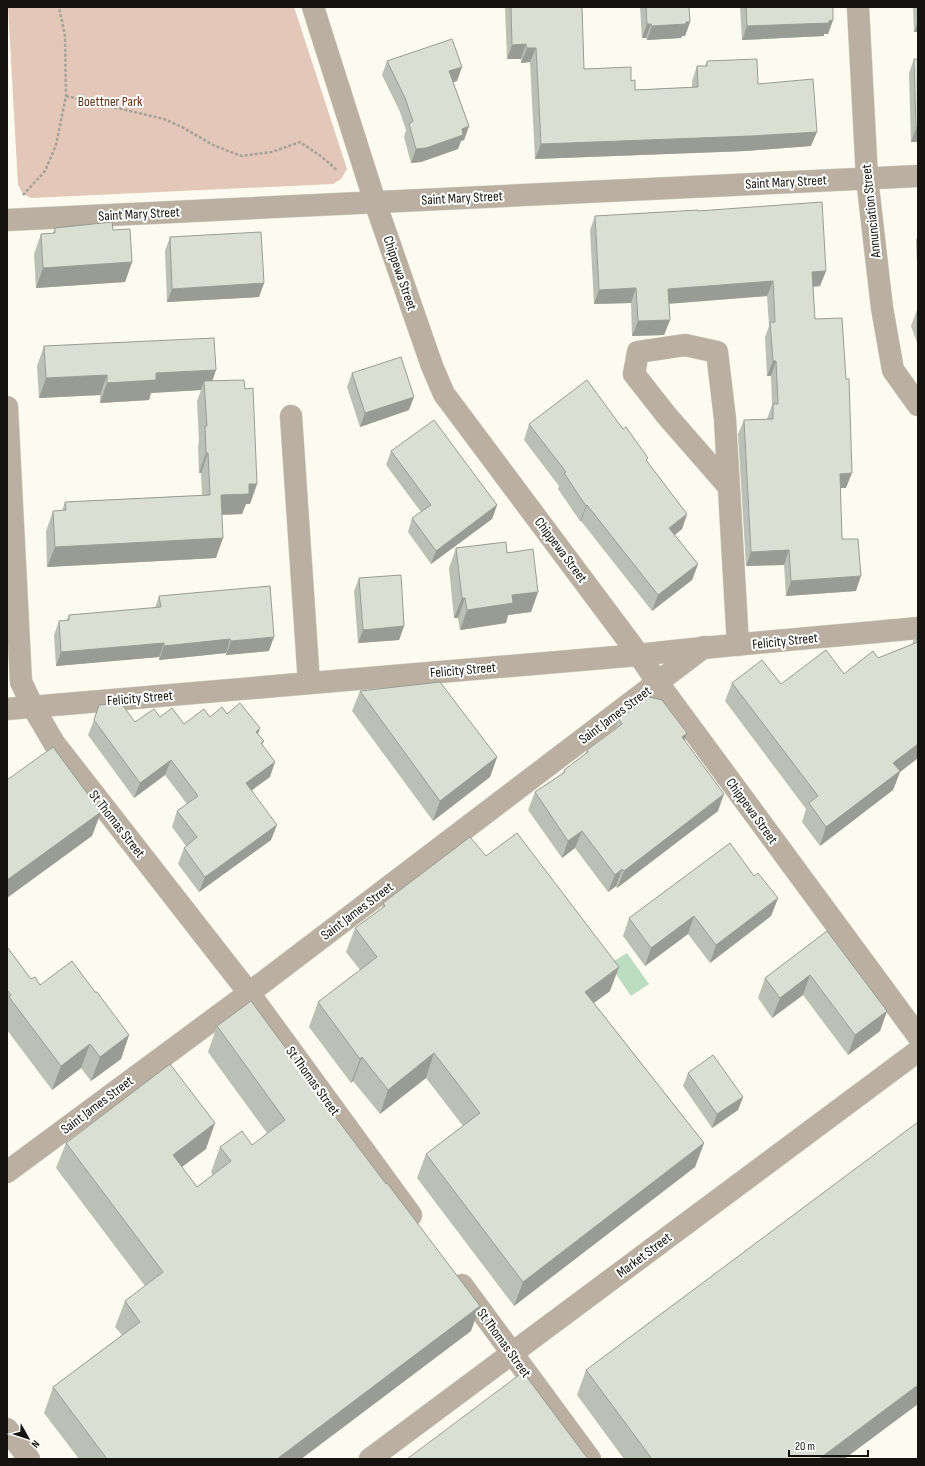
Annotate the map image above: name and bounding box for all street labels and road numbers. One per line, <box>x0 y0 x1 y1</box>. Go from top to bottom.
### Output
street label: Annunciation Street <box>858 163 884 260</box>
street label: Saint Mary Street <box>745 171 827 193</box>
street label: Saint Mary Street <box>421 187 503 209</box>
street label: Saint Mary Street <box>98 203 180 225</box>
street label: Chippewa Street <box>379 234 421 312</box>
street label: Chippewa Street <box>531 514 591 586</box>
street label: Felicity Street <box>751 629 819 653</box>
street label: Felicity Street <box>429 659 497 681</box>
street label: Saint James Street <box>575 682 655 748</box>
street label: Felicity Street <box>106 687 174 709</box>
street label: Chippewa Street <box>722 775 782 847</box>
street label: St Thomas Street <box>85 787 149 861</box>
street label: Saint James Street <box>317 878 397 944</box>
street label: St Thomas Street <box>282 1043 344 1119</box>
street label: Saint James Street <box>57 1072 137 1138</box>
street label: Market Street <box>613 1229 675 1281</box>
street label: St Thomas Street <box>473 1305 535 1381</box>

